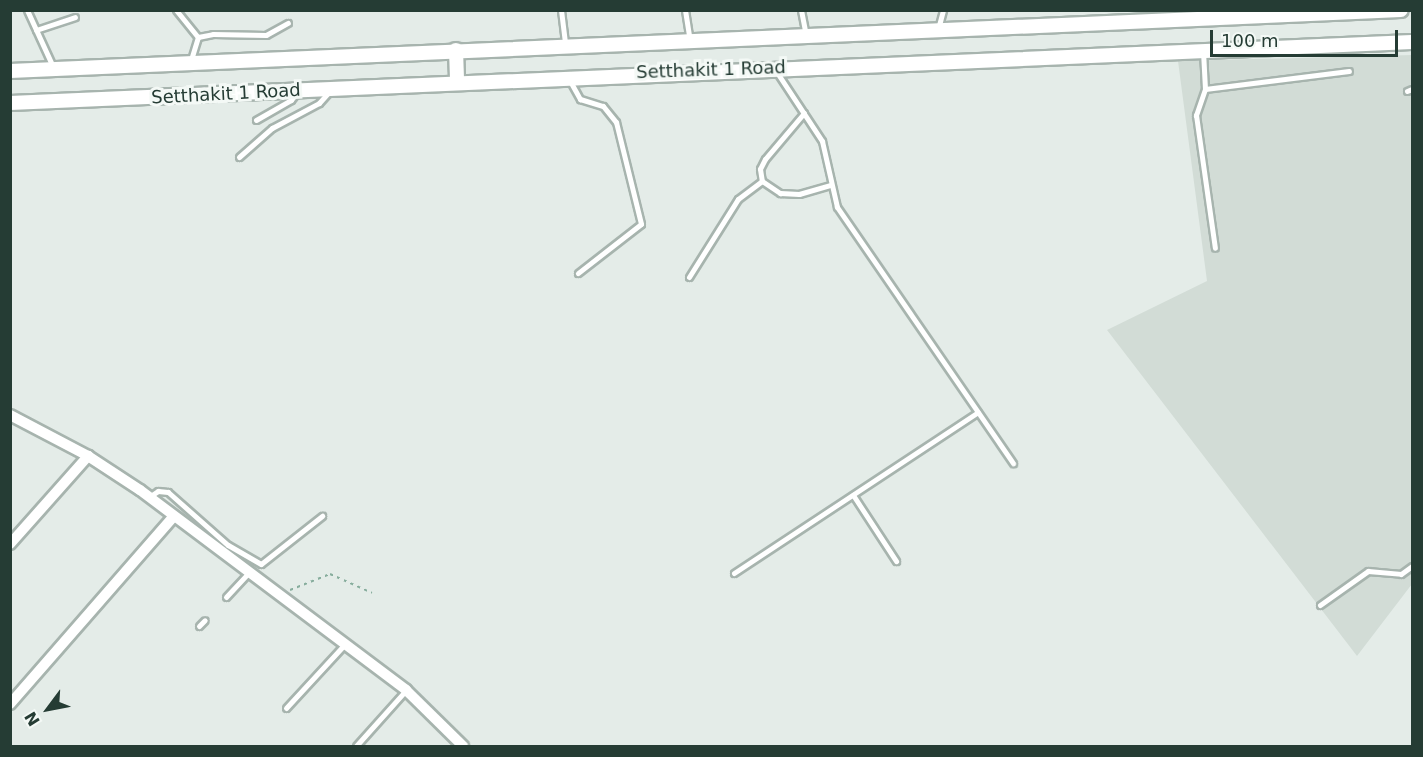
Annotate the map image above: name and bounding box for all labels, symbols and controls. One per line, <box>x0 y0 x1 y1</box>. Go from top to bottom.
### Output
scale bar <box>1213 18 1400 56</box>
text: 100 m <box>1221 30 1279 51</box>
street label: Setthakit 1 Road <box>636 57 786 83</box>
street label: Setthakit 1 Road <box>151 79 301 109</box>
north arrow <box>18 679 78 739</box>
text: N <box>21 708 44 730</box>

